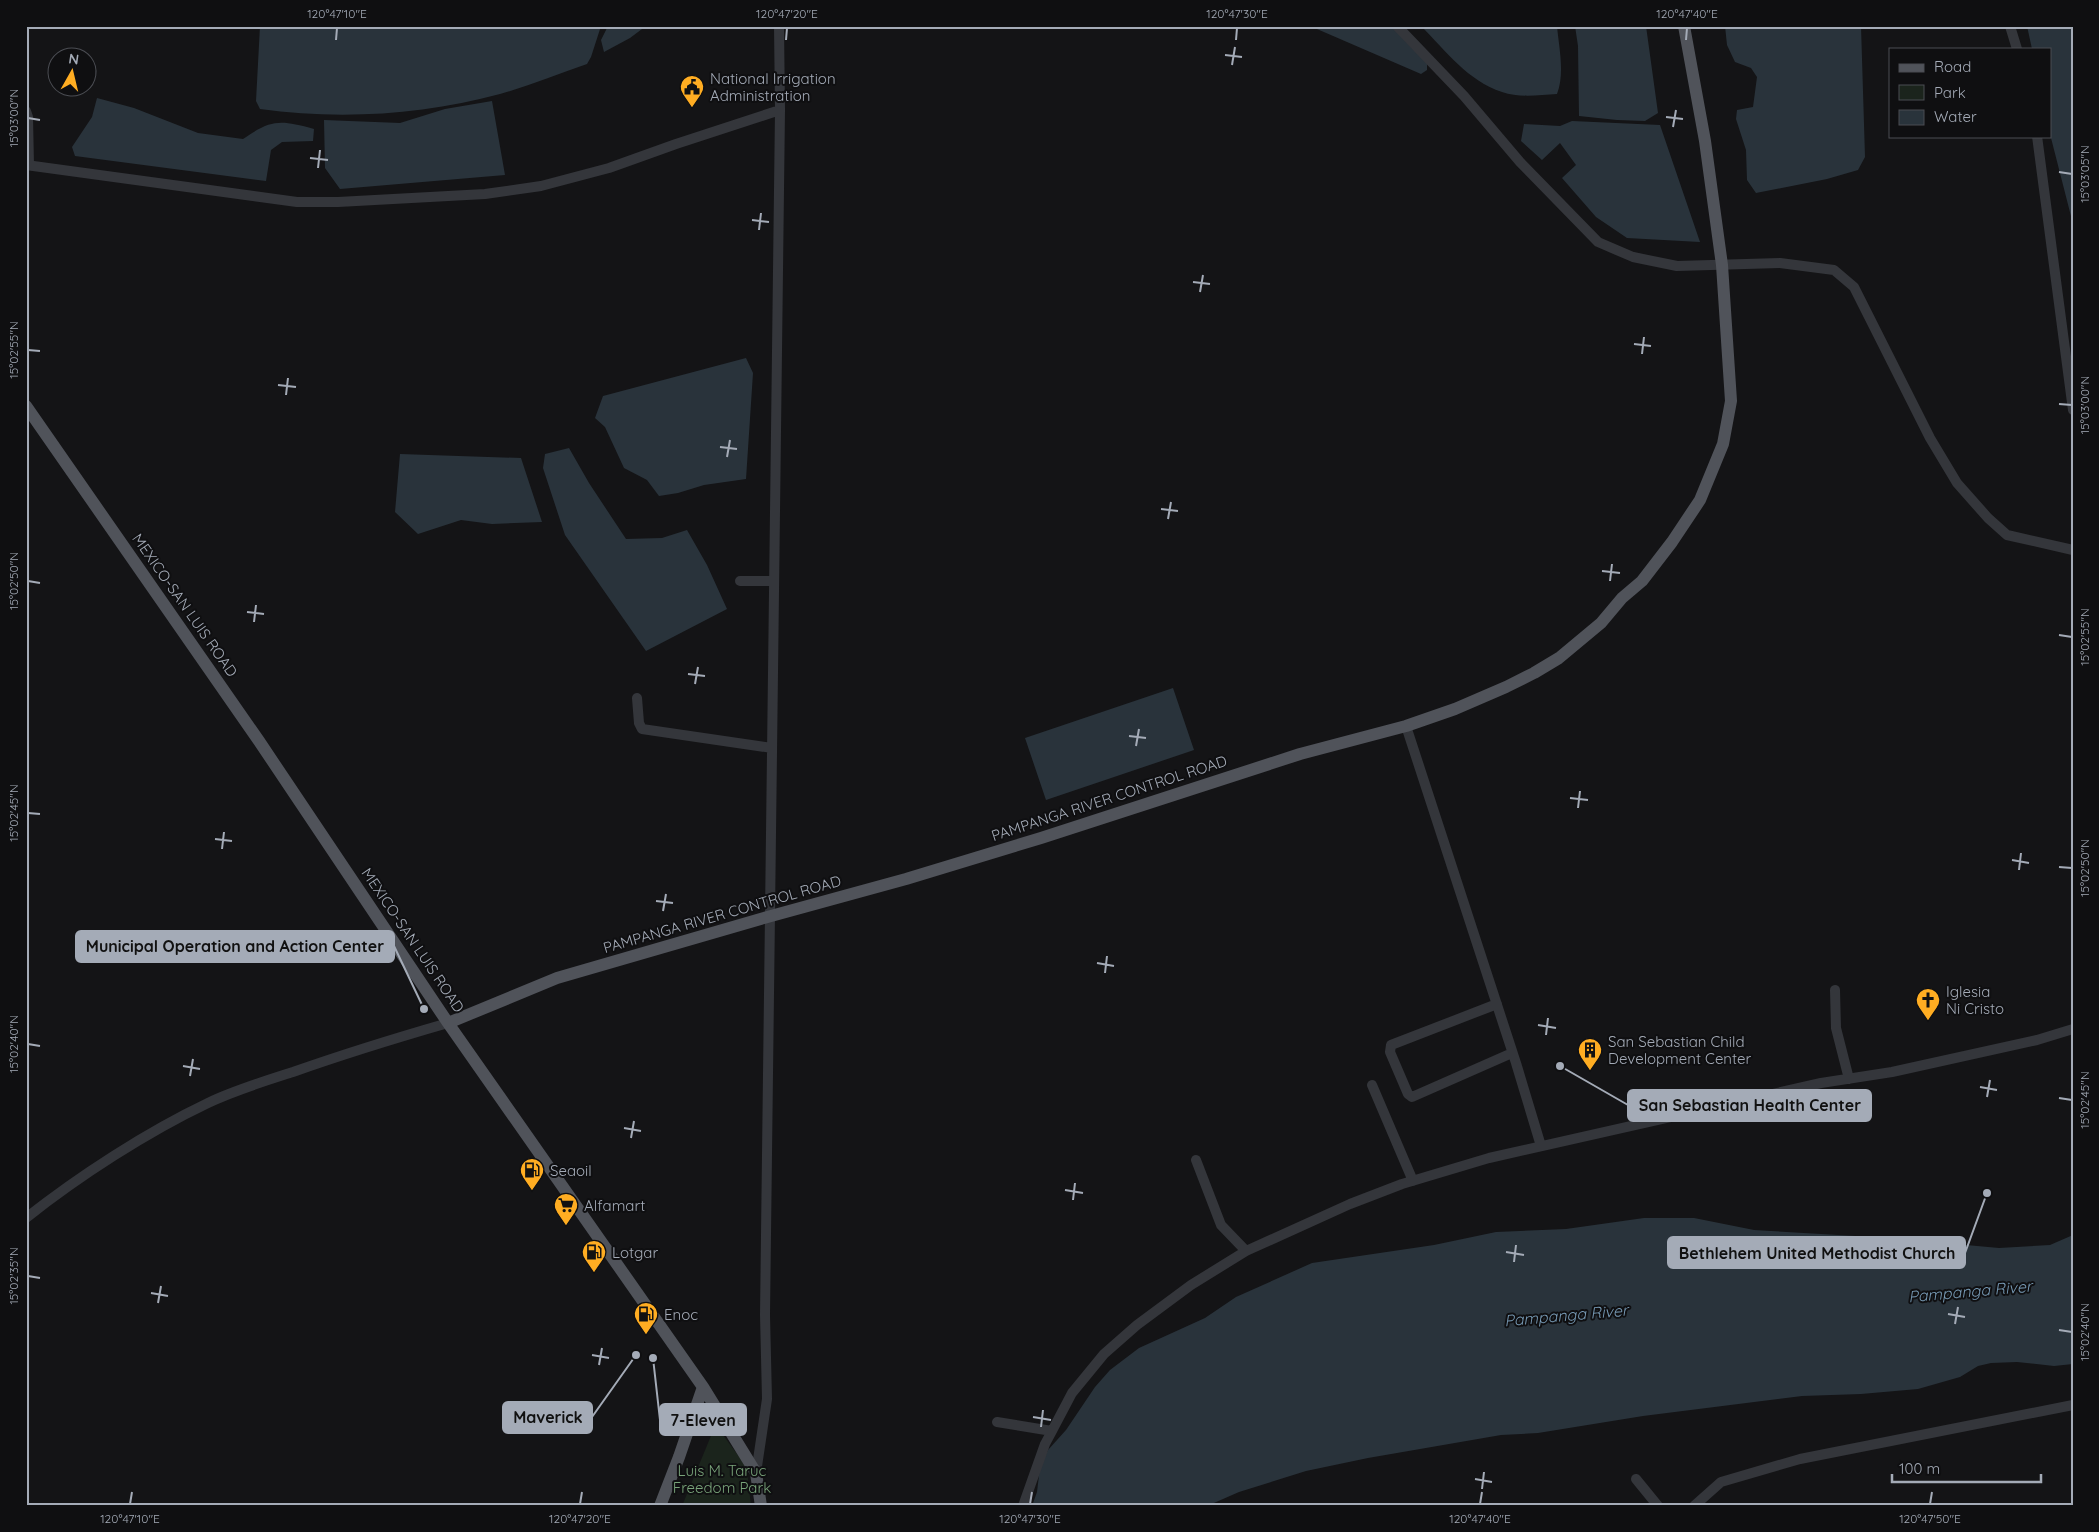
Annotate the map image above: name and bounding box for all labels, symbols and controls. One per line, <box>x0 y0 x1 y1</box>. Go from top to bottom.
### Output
text: 120°47'10"E <box>307 6 367 21</box>
text: 120°47'20"E <box>756 6 818 21</box>
text: 120°47'30"E <box>1206 6 1268 21</box>
text: 120°47'40"E <box>1656 6 1718 21</box>
north arrow <box>48 48 98 98</box>
legend <box>1889 48 2052 138</box>
text: N <box>67 49 80 69</box>
text: Road <box>1934 57 1971 76</box>
place label: National Irrigation Administration <box>710 69 836 105</box>
public building icon: National Irrigation Administration <box>679 74 705 108</box>
text: Park <box>1934 83 1966 102</box>
text: 15°03'00"N <box>6 89 21 147</box>
text: Water <box>1934 107 1977 126</box>
text: 15°03'05"N <box>2077 145 2092 203</box>
text: 15°02'55"N <box>6 321 21 379</box>
text: 15°03'00"N <box>2077 376 2092 434</box>
street label: MEXICO-SAN LUIS ROAD <box>128 530 242 680</box>
text: 15°02'50"N <box>6 552 21 610</box>
text: 15°02'55"N <box>2077 608 2092 666</box>
street label: PAMPANGA RIVER CONTROL ROAD <box>989 751 1229 845</box>
text: 15°02'45"N <box>6 784 21 842</box>
text: 15°02'50"N <box>2077 839 2092 897</box>
street label: MEXICO-SAN LUIS ROAD <box>357 864 469 1016</box>
street label: PAMPANGA RIVER CONTROL ROAD <box>601 871 843 957</box>
callout: Municipal Operation and Action Center <box>76 931 394 962</box>
text: Municipal Operation and Action Center <box>86 936 384 956</box>
place label: Iglesia Ni Cristo <box>1946 982 2004 1018</box>
church icon: Iglesia Ni Cristo <box>1915 987 1941 1021</box>
text: 15°02'40"N <box>6 1015 21 1073</box>
place label: San Sebastian Child Development Center <box>1608 1032 1752 1068</box>
building icon: San Sebastian Child Development Center <box>1577 1037 1603 1071</box>
text: 15°02'45"N <box>2077 1071 2092 1129</box>
callout: San Sebastian Health Center <box>1628 1090 1871 1121</box>
text: San Sebastian Health Center <box>1639 1095 1861 1115</box>
fuel station icon: Seaoil <box>519 1157 545 1191</box>
place label: Seaoil <box>550 1161 592 1180</box>
supermarket icon: Alfamart <box>553 1192 579 1226</box>
place label: Alfamart <box>584 1196 645 1215</box>
callout: Bethlehem United Methodist Church <box>1668 1237 1965 1268</box>
fuel station icon: Lotgar <box>581 1239 607 1273</box>
place label: Lotgar <box>612 1243 658 1262</box>
text: Bethlehem United Methodist Church <box>1679 1243 1955 1263</box>
text: 15°02'35"N <box>6 1247 21 1305</box>
water label: Pampanga River <box>1907 1275 2035 1306</box>
water label: Pampanga River <box>1503 1299 1631 1330</box>
fuel station icon: Enoc <box>633 1301 659 1335</box>
text: 15°02'40"N <box>2077 1303 2092 1361</box>
place label: Enoc <box>664 1305 698 1324</box>
callout: Maverick <box>503 1402 592 1433</box>
callout: 7-Eleven <box>660 1404 746 1435</box>
text: Maverick <box>513 1407 583 1427</box>
text: 7-Eleven <box>670 1410 736 1430</box>
scale bar <box>1892 1452 2040 1484</box>
text: 100 m <box>1899 1459 1940 1478</box>
park label: Luis M. Taruc Freedom Park <box>673 1461 771 1497</box>
text: 120°47'10"E <box>100 1511 160 1526</box>
text: 120°47'20"E <box>549 1511 611 1526</box>
text: 120°47'30"E <box>999 1511 1061 1526</box>
text: 120°47'40"E <box>1449 1511 1511 1526</box>
text: 120°47'50"E <box>1899 1511 1961 1526</box>

